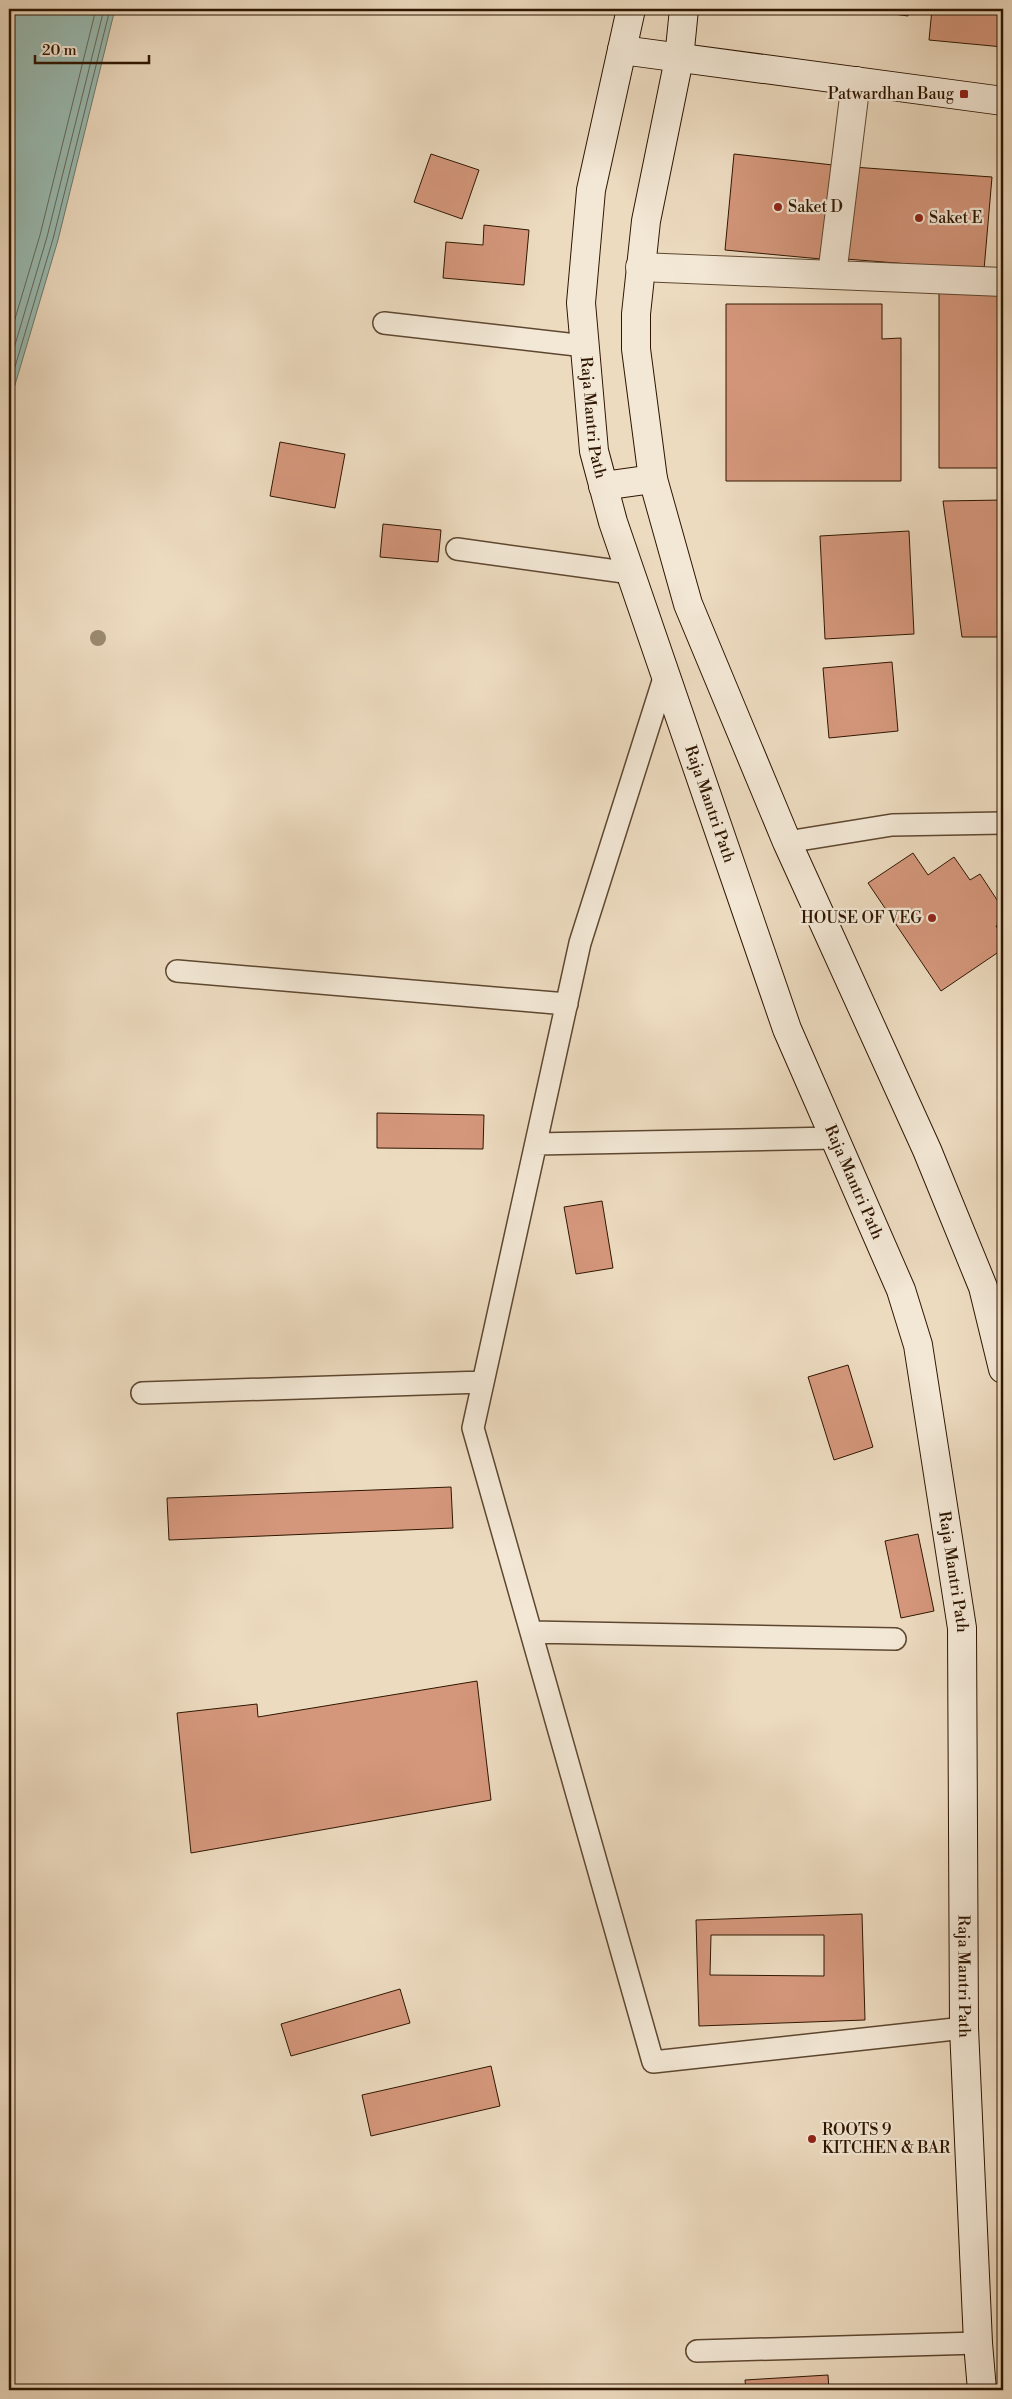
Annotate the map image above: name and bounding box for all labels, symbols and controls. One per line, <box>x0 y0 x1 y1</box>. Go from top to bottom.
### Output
scale bar <box>35 32 149 64</box>
text: 20 m <box>42 41 77 60</box>
place label: Patwardhan Baug <box>828 84 955 104</box>
marker: Patwardhan Baug <box>958 88 970 100</box>
place label: Saket D <box>788 197 843 217</box>
marker: Saket D <box>772 201 784 213</box>
place label: Saket E <box>929 208 983 228</box>
marker: Saket E <box>913 212 925 224</box>
street label: Raja Mantri Path <box>576 356 611 481</box>
street label: Raja Mantri Path <box>680 743 739 866</box>
place label: HOUSE OF VEG <box>801 908 922 928</box>
marker: HOUSE OF VEG <box>926 912 938 924</box>
street label: Raja Mantri Path <box>820 1122 888 1243</box>
street label: Raja Mantri Path <box>934 1510 972 1633</box>
street label: Raja Mantri Path <box>953 1915 974 2039</box>
place label: ROOTS 9 KITCHEN & BAR <box>822 2120 951 2158</box>
marker: ROOTS 9 KITCHEN & BAR <box>806 2133 818 2145</box>

